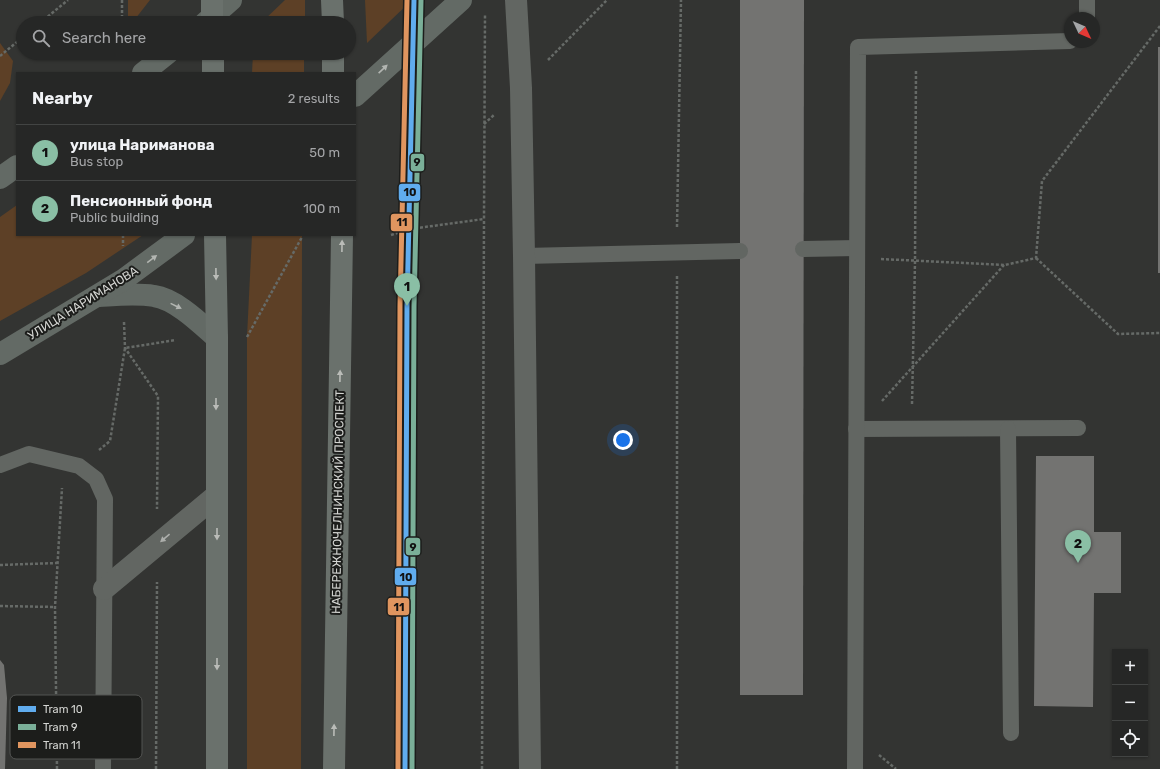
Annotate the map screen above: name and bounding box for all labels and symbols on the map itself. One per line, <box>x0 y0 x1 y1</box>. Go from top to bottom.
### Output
north arrow <box>1064 12 1100 48</box>
one-way arrow <box>379 65 388 74</box>
line badge: 9 <box>410 153 425 172</box>
text: 9 <box>413 156 421 169</box>
line badge: 10 <box>398 183 421 202</box>
text: 10 <box>404 186 416 199</box>
line badge: 11 <box>390 213 413 232</box>
text: 11 <box>397 216 407 229</box>
one-way arrow <box>339 239 345 252</box>
one-way arrow <box>146 255 157 263</box>
street label: УЛИЦА НАРИМАНОВА <box>25 263 141 343</box>
one-way arrow <box>212 268 219 280</box>
pin: 1 <box>394 273 420 306</box>
one-way arrow <box>171 303 182 309</box>
one-way arrow <box>337 369 343 382</box>
street label: НАБЕРЕЖНОЧЕЛНИНСКИЙ ПРОСПЕКТ <box>329 390 347 614</box>
one-way arrow <box>213 398 220 410</box>
your location <box>613 430 633 450</box>
one-way arrow <box>214 528 220 541</box>
pin: 2 <box>1065 530 1091 563</box>
one-way arrow <box>160 533 171 542</box>
line badge: 9 <box>405 537 421 556</box>
text: 9 <box>409 541 417 554</box>
line badge: 10 <box>394 567 417 586</box>
text: 10 <box>400 571 412 584</box>
line badge: 11 <box>387 597 410 616</box>
text: 11 <box>394 601 404 614</box>
one-way arrow <box>214 658 220 671</box>
legend <box>10 695 142 759</box>
text: Tram 10 <box>43 703 83 716</box>
text: Tram 9 <box>43 721 78 734</box>
one-way arrow <box>331 723 337 736</box>
text: Tram 11 <box>43 739 81 752</box>

